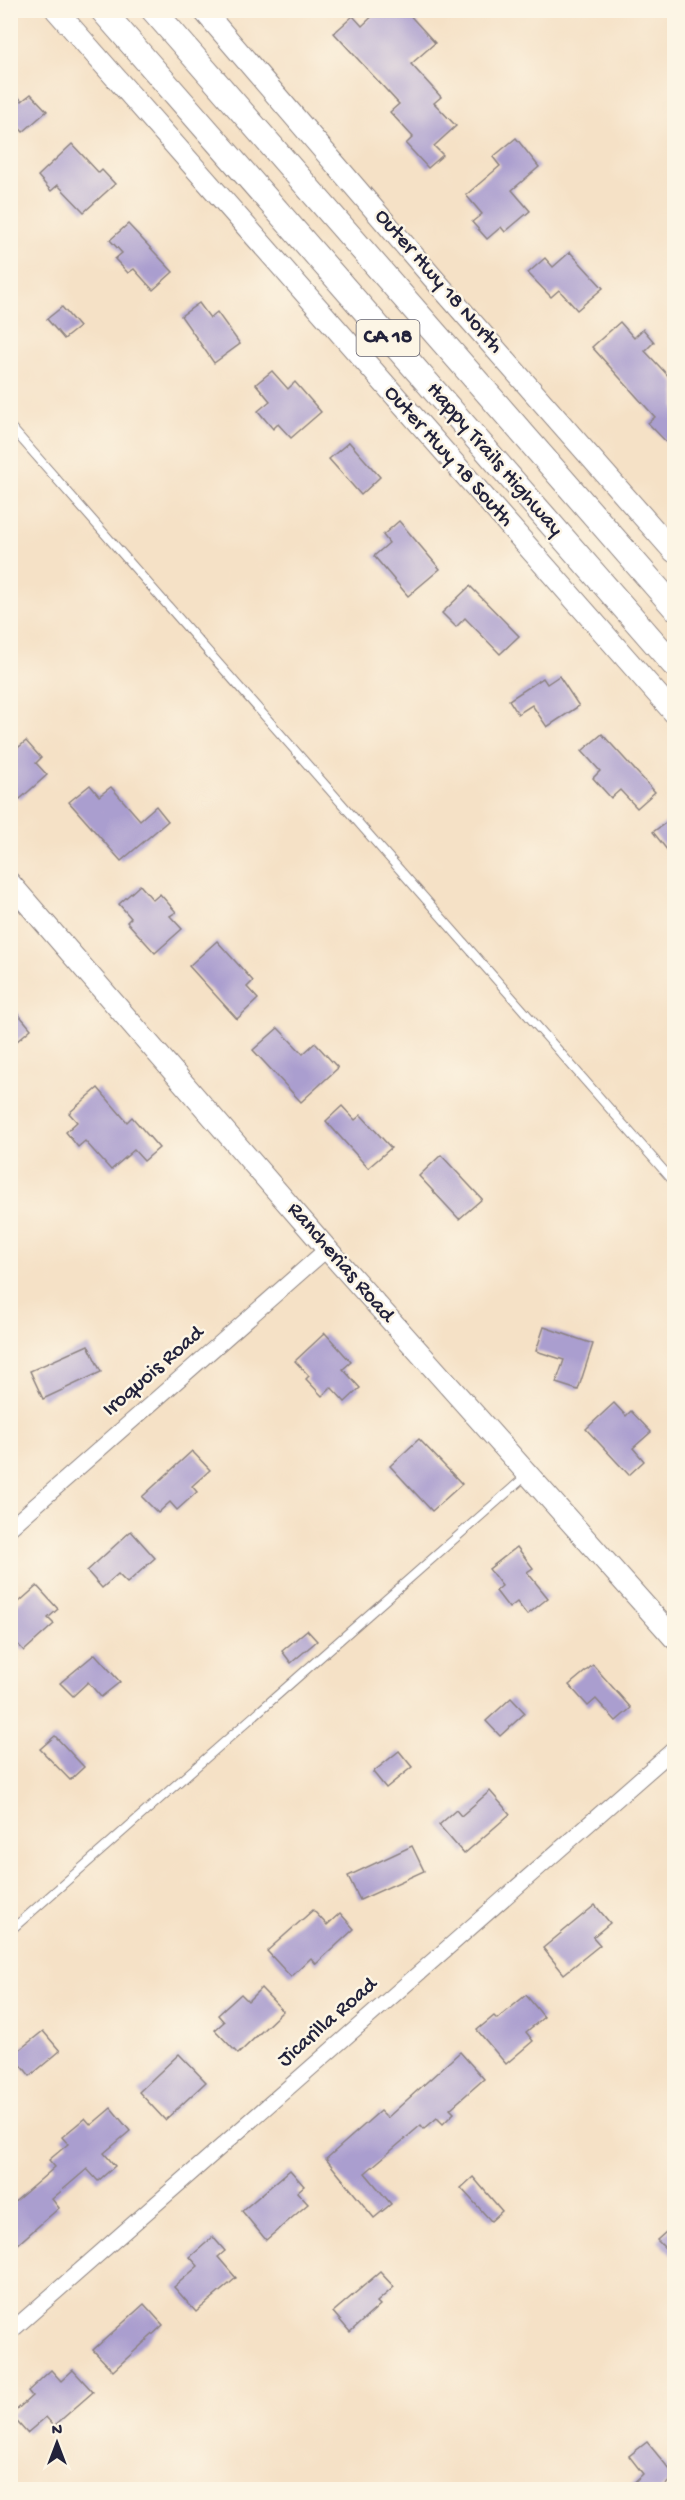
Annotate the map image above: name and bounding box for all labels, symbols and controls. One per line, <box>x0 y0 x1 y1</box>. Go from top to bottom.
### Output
street label: Outer Hwy 18 North <box>368 204 508 360</box>
road number: CA 18 <box>356 320 420 356</box>
street label: Happy Trails Highway <box>420 378 568 542</box>
street label: Outer Hwy 18 South <box>378 381 518 533</box>
street label: Rancherias Road <box>281 1197 401 1330</box>
street label: Iroquois Road <box>98 1320 211 1423</box>
street label: Jicarilla Road <box>273 1971 385 2073</box>
north arrow <box>27 2413 87 2473</box>
text: N <box>52 2422 63 2441</box>

